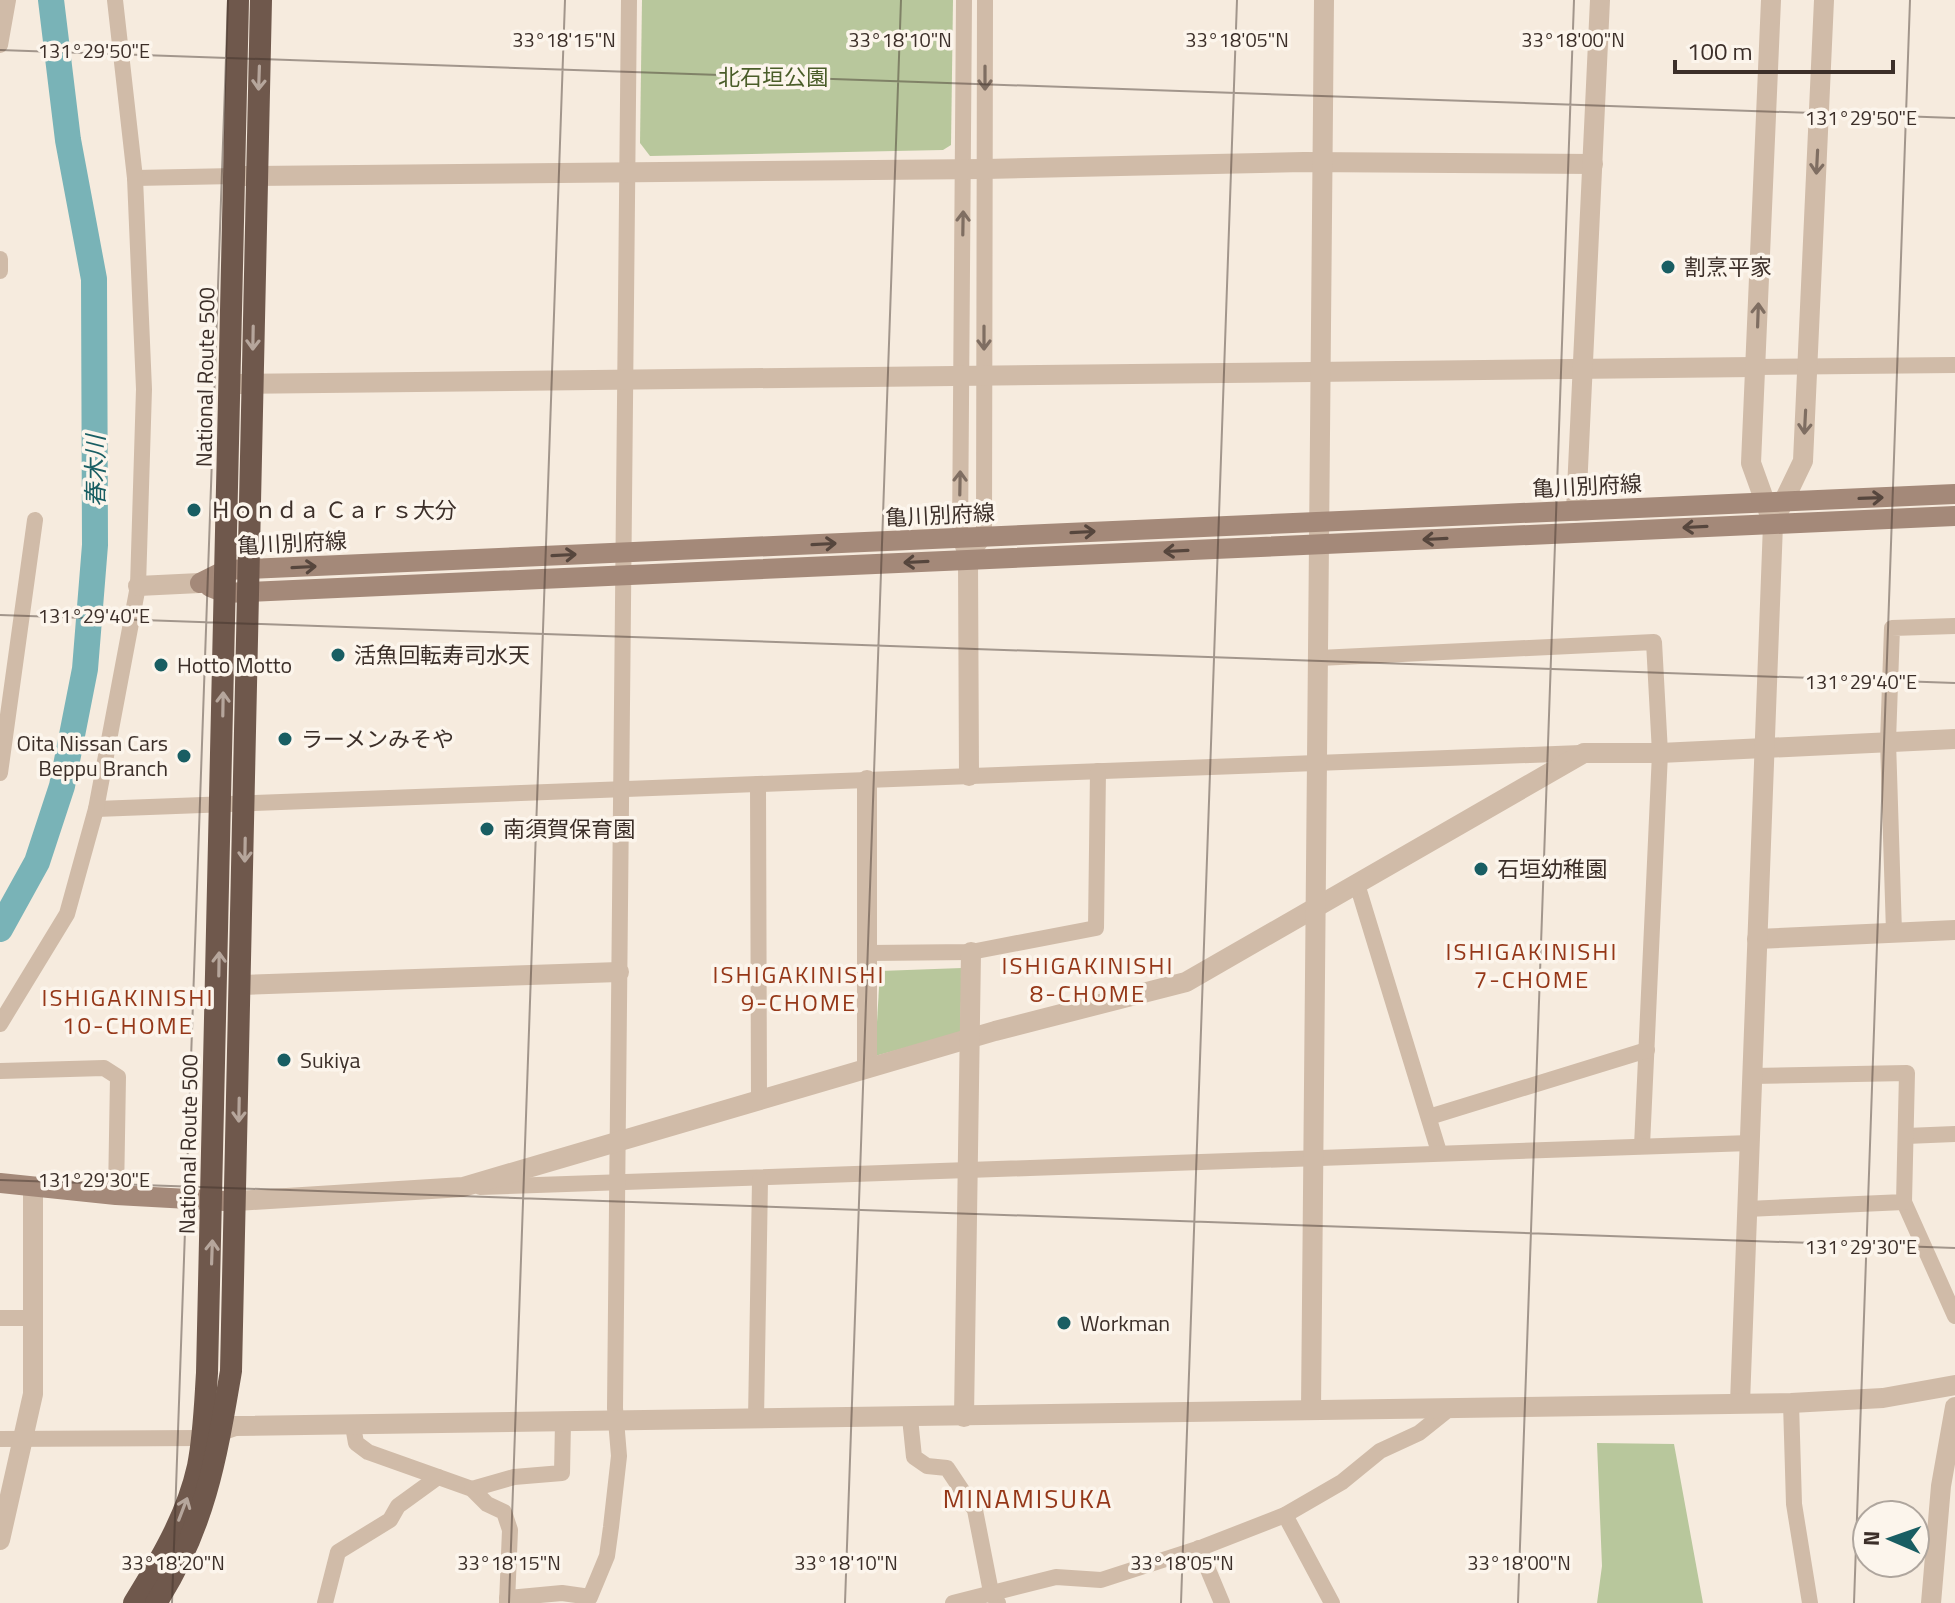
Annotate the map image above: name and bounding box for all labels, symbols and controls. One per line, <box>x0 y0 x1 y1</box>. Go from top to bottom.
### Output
text: 33°18'15"N <box>512 24 616 55</box>
text: 33°18'10"N <box>848 24 952 55</box>
text: 33°18'05"N <box>1185 24 1289 55</box>
text: 33°18'00"N <box>1521 24 1625 55</box>
scale bar <box>1675 24 1893 74</box>
text: 100 m <box>1687 33 1753 69</box>
text: 131°29'50"E <box>38 35 150 66</box>
park label: 北石垣公園 <box>718 60 828 94</box>
one-way arrow <box>251 64 266 91</box>
one-way arrow <box>977 64 993 91</box>
text: 131°29'50"E <box>1805 102 1917 133</box>
one-way arrow <box>1809 148 1824 175</box>
one-way arrow <box>955 210 971 237</box>
place label: 割烹平家 <box>1684 250 1772 284</box>
marker: 割烹平家 <box>1659 258 1677 276</box>
street label: National Route 500 <box>186 287 224 467</box>
one-way arrow <box>1750 302 1765 329</box>
one-way arrow <box>245 324 261 351</box>
one-way arrow <box>976 324 992 351</box>
one-way arrow <box>1797 408 1812 435</box>
water label: 春木川 <box>77 432 113 507</box>
street label: 亀川別府線 <box>1531 466 1643 506</box>
one-way arrow <box>952 470 968 497</box>
one-way arrow <box>1857 490 1884 505</box>
place label: Ｈｏｎｄａ Ｃａｒｓ大分 <box>210 493 457 527</box>
street label: 亀川別府線 <box>884 495 996 535</box>
marker: Ｈｏｎｄａ Ｃａｒｓ大分 <box>185 501 203 519</box>
one-way arrow <box>1682 520 1709 535</box>
street label: 亀川別府線 <box>236 523 348 563</box>
one-way arrow <box>1069 525 1096 540</box>
one-way arrow <box>1422 532 1449 547</box>
one-way arrow <box>810 536 837 551</box>
one-way arrow <box>1163 543 1190 558</box>
one-way arrow <box>550 548 577 563</box>
one-way arrow <box>903 555 930 570</box>
one-way arrow <box>290 559 317 574</box>
text: 131°29'40"E <box>38 600 150 631</box>
place label: 活魚回転寿司水天 <box>354 638 530 672</box>
marker: 活魚回転寿司水天 <box>329 646 347 664</box>
place label: Hotto Motto <box>177 648 292 682</box>
marker: Hotto Motto <box>152 656 170 674</box>
text: 131°29'40"E <box>1805 666 1917 697</box>
one-way arrow <box>215 691 231 718</box>
place label: ラーメンみそや <box>301 722 454 756</box>
place label: Oita Nissan Cars Beppu Branch <box>16 726 168 785</box>
marker: ラーメンみそや <box>276 730 294 748</box>
marker: Oita Nissan Cars Beppu Branch <box>175 747 193 765</box>
place label: 南須賀保育園 <box>503 812 635 846</box>
marker: 南須賀保育園 <box>478 820 496 838</box>
one-way arrow <box>237 836 252 863</box>
place label: 石垣幼稚園 <box>1497 852 1607 886</box>
marker: 石垣幼稚園 <box>1472 860 1490 878</box>
district label: ISHIGAKINISHI 7-CHOME <box>1446 933 1618 997</box>
district label: ISHIGAKINISHI 8-CHOME <box>1002 947 1174 1011</box>
one-way arrow <box>211 951 226 978</box>
district label: ISHIGAKINISHI 9-CHOME <box>713 956 885 1020</box>
district label: ISHIGAKINISHI 10-CHOME <box>42 979 214 1043</box>
place label: Sukiya <box>300 1043 360 1077</box>
marker: Sukiya <box>275 1051 293 1069</box>
street label: National Route 500 <box>169 1054 207 1234</box>
one-way arrow <box>231 1096 247 1123</box>
text: 131°29'30"E <box>38 1164 150 1195</box>
text: 131°29'30"E <box>1805 1231 1917 1262</box>
one-way arrow <box>204 1239 219 1266</box>
place label: Workman <box>1080 1306 1170 1340</box>
marker: Workman <box>1055 1314 1073 1332</box>
district label: MINAMISUKA <box>943 1479 1113 1518</box>
one-way arrow <box>177 1497 191 1522</box>
north arrow <box>1851 1499 1931 1579</box>
text: N <box>1854 1530 1888 1547</box>
text: 33°18'20"N <box>121 1547 225 1578</box>
text: 33°18'15"N <box>457 1547 561 1578</box>
text: 33°18'10"N <box>794 1547 898 1578</box>
text: 33°18'05"N <box>1130 1547 1234 1578</box>
text: 33°18'00"N <box>1467 1547 1571 1578</box>

